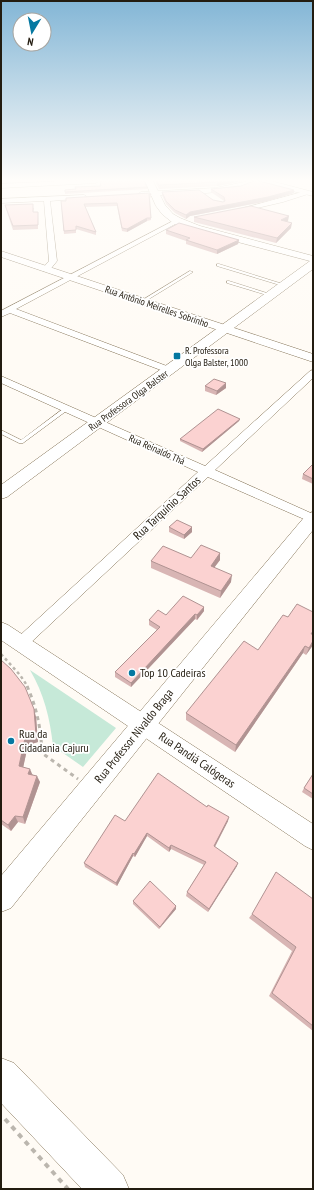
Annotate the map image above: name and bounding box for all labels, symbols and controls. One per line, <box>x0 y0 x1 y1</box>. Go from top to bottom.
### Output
north arrow <box>12 12 52 52</box>
text: N <box>26 34 34 49</box>
street label: Rua Antônio Meirelles Sobrinho <box>103 283 210 330</box>
place label: R. Professora Olga Balster, 1000 <box>185 344 249 369</box>
marker: R. Professora Olga Balster, 1000 <box>172 351 182 361</box>
street label: Rua Professora Olga Balster <box>86 367 171 434</box>
street label: Rua Reinaldo Thá <box>127 431 187 468</box>
street label: Rua Tarquínio Santos <box>130 473 203 543</box>
place label: Top 10 Cadeiras <box>140 665 205 680</box>
marker: Top 10 Cadeiras <box>127 668 137 678</box>
street label: Rua Professor Nivaldo Braga <box>91 685 176 786</box>
place label: Rua da Cidadania Cajuru <box>19 726 89 755</box>
street label: Rua Pandiá Calógeras <box>156 728 238 791</box>
marker: Rua da Cidadania Cajuru <box>6 736 16 746</box>

